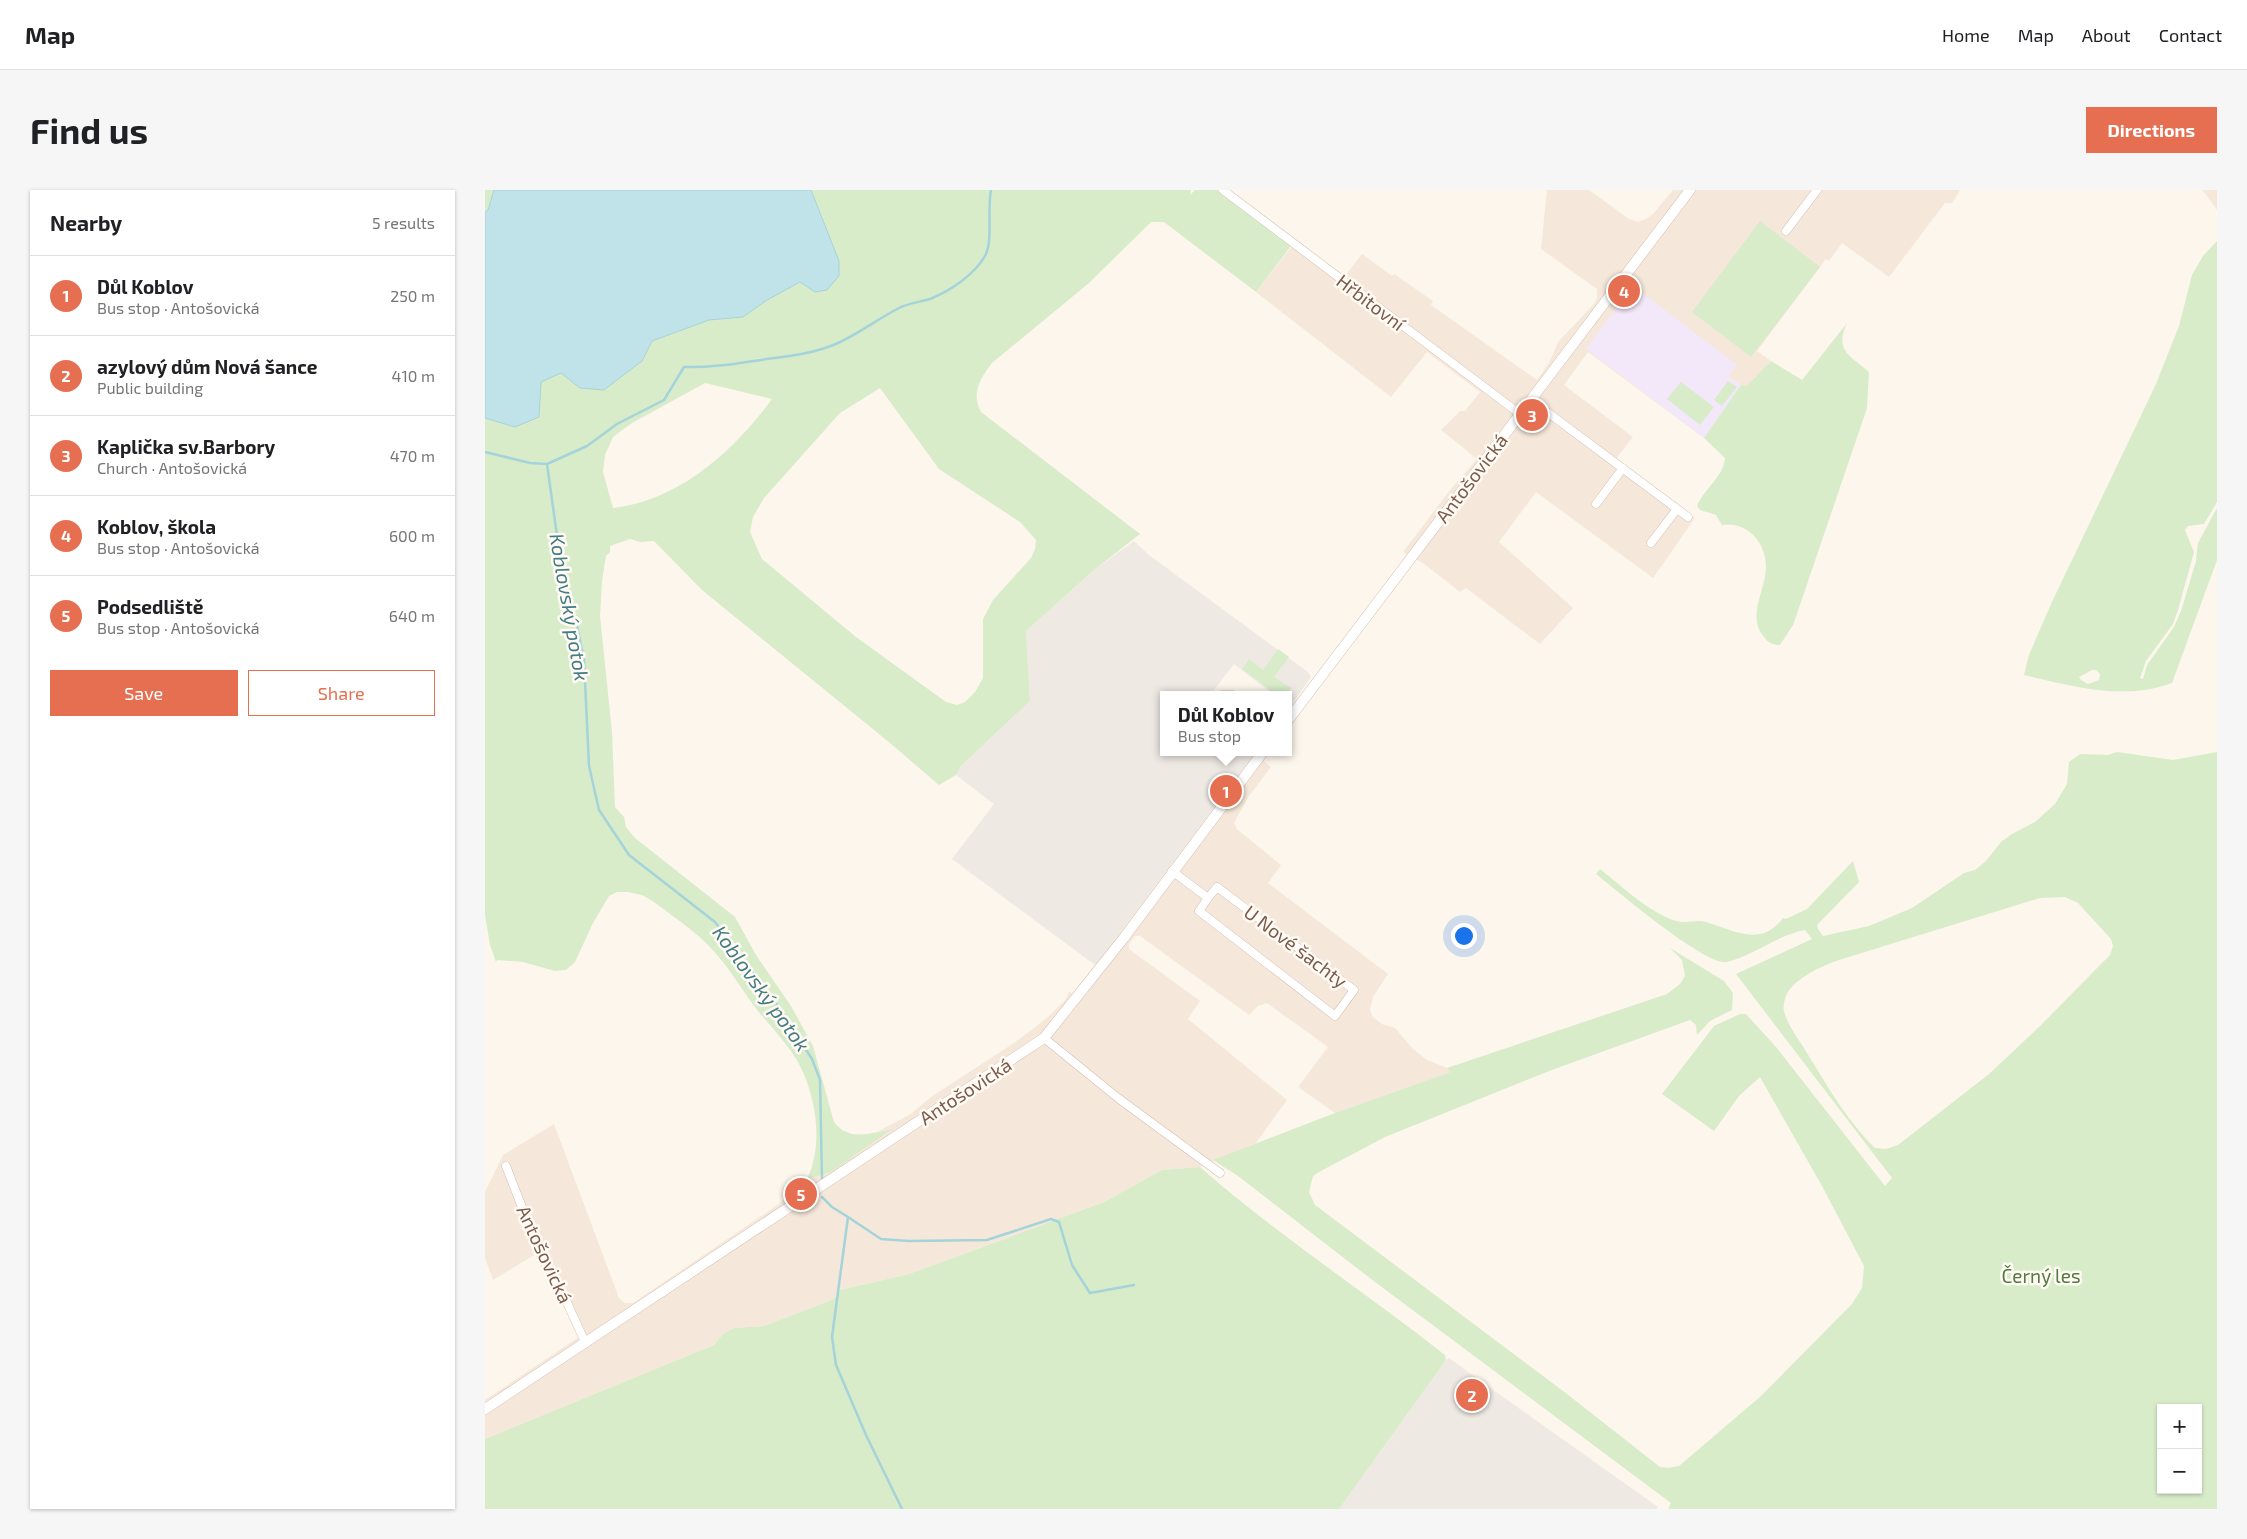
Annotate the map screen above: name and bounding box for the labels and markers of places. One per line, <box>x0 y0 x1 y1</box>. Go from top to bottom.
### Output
pin: 4 <box>1608 272 1640 310</box>
pin: 3 <box>1516 396 1548 434</box>
pin: 1 <box>1210 772 1242 810</box>
pin: 5 <box>785 1175 817 1213</box>
pin: 2 <box>1456 1376 1488 1414</box>

